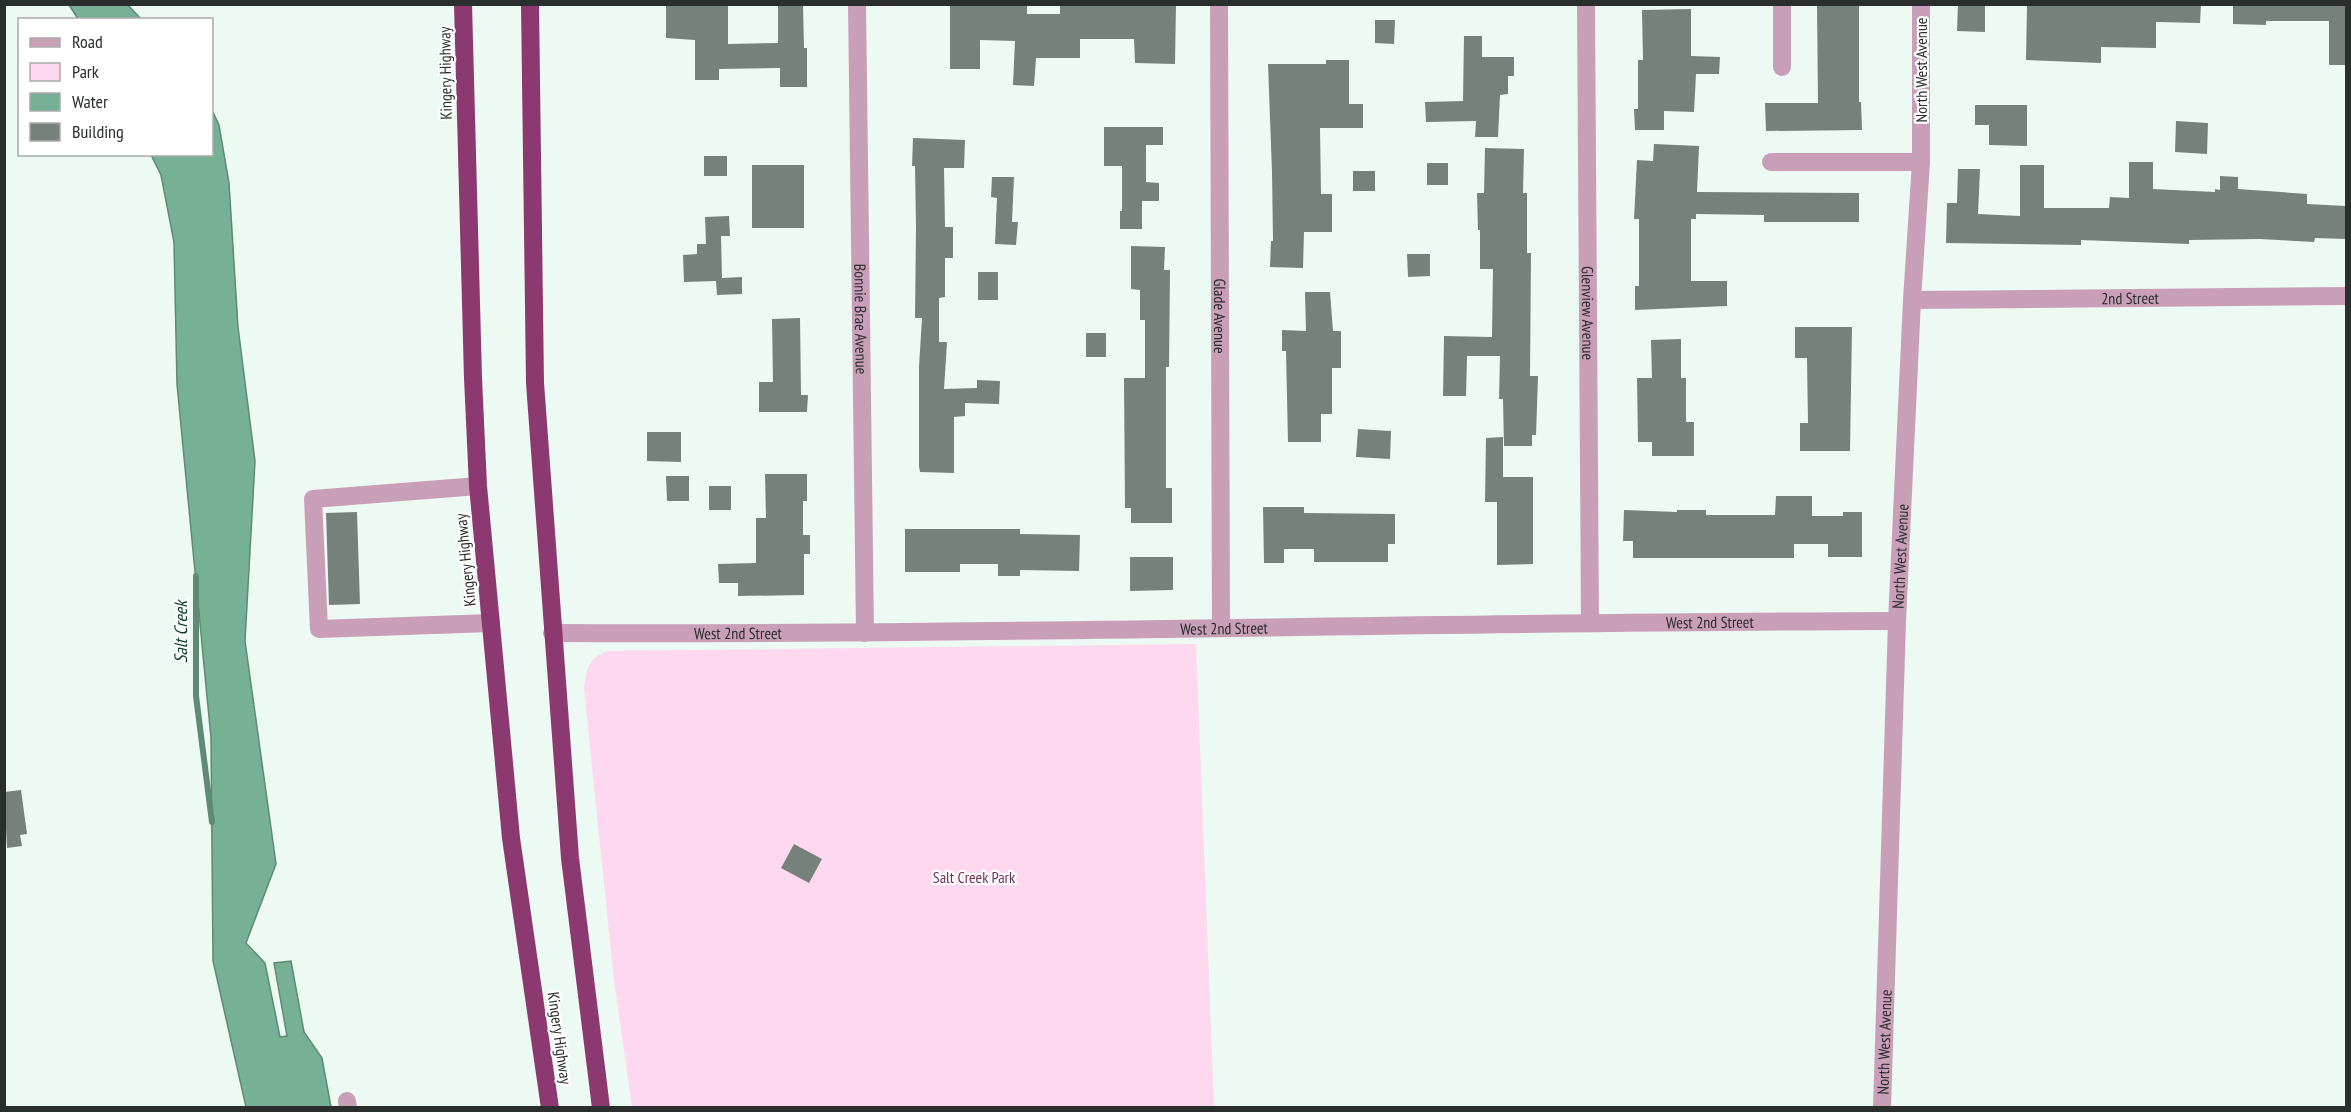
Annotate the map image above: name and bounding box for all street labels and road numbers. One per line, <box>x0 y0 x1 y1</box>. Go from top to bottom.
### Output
street label: North West Avenue <box>1911 18 1931 122</box>
street label: Kingery Highway <box>434 26 456 120</box>
street label: Bonnie Brae Avenue <box>850 264 872 374</box>
street label: Glenview Avenue <box>1578 266 1598 360</box>
street label: Glade Avenue <box>1210 278 1230 354</box>
street label: 2nd Street <box>2101 288 2160 308</box>
street label: North West Avenue <box>1888 503 1912 609</box>
street label: Kingery Highway <box>450 513 480 607</box>
street label: West 2nd Street <box>1666 612 1754 632</box>
street label: West 2nd Street <box>1180 618 1269 639</box>
street label: West 2nd Street <box>694 623 783 643</box>
street label: North West Avenue <box>1872 989 1896 1095</box>
street label: Kingery Highway <box>544 991 576 1085</box>

